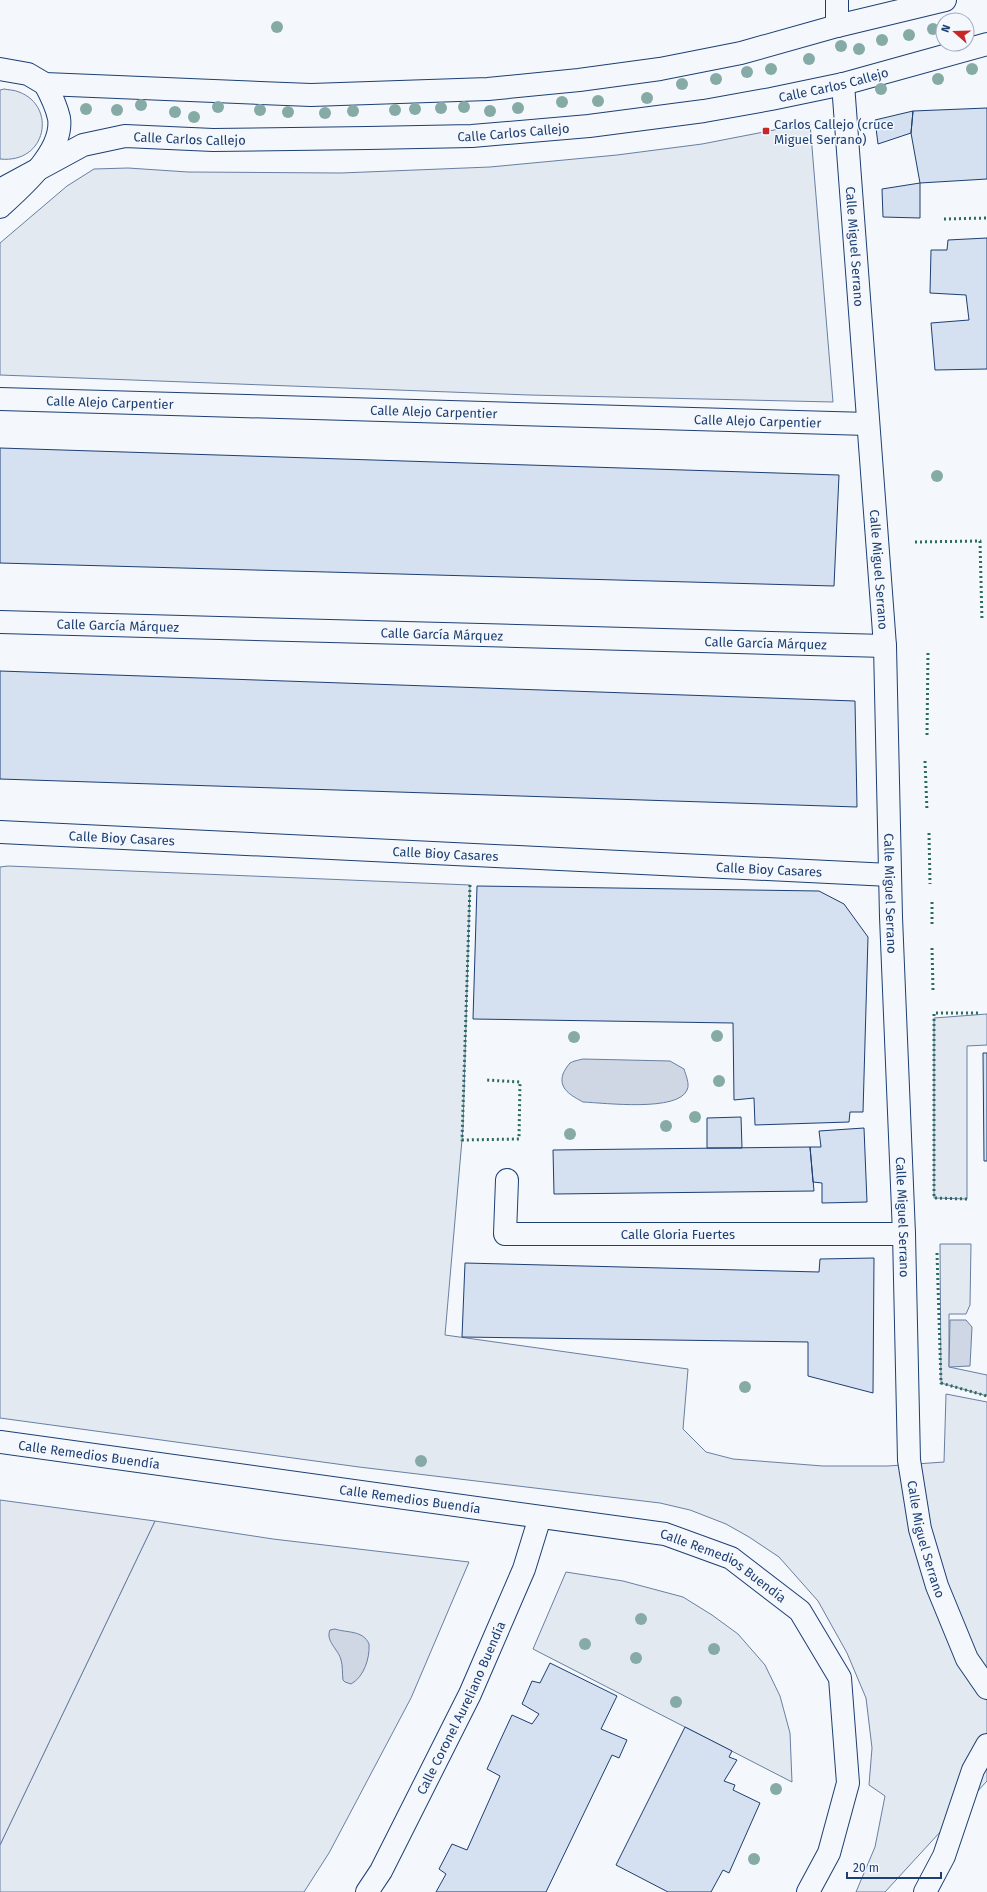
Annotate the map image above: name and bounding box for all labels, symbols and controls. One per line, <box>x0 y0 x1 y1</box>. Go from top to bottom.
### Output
north arrow <box>935 12 975 52</box>
text: N <box>939 23 953 34</box>
street label: Calle Carlos Callejo <box>777 65 890 105</box>
place label: Carlos Callejo (cruce Miguel Serrano) <box>774 117 894 147</box>
street label: Calle Carlos Callejo <box>457 121 570 144</box>
marker: Carlos Callejo (cruce Miguel Serrano) <box>761 126 771 136</box>
street label: Calle Carlos Callejo <box>133 129 246 148</box>
street label: Calle Miguel Serrano <box>843 186 867 307</box>
street label: Calle Alejo Carpentier <box>46 393 174 412</box>
street label: Calle Alejo Carpentier <box>370 403 498 421</box>
street label: Calle Alejo Carpentier <box>694 412 822 431</box>
street label: Calle Miguel Serrano <box>867 509 891 630</box>
street label: Calle García Márquez <box>57 617 180 635</box>
street label: Calle García Márquez <box>380 625 504 644</box>
street label: Calle García Márquez <box>704 634 827 652</box>
street label: Calle Bioy Casares <box>68 828 175 848</box>
street label: Calle Miguel Serrano <box>881 833 899 954</box>
street label: Calle Bioy Casares <box>392 844 499 864</box>
street label: Calle Bioy Casares <box>716 860 822 880</box>
street label: Calle Miguel Serrano <box>893 1157 912 1278</box>
street label: Calle Gloria Fuertes <box>621 1227 735 1242</box>
street label: Calle Remedios Buendía <box>17 1438 161 1472</box>
street label: Calle Miguel Serrano <box>904 1479 948 1600</box>
street label: Calle Remedios Buendía <box>338 1482 482 1516</box>
street label: Calle Remedios Buendía <box>659 1526 789 1606</box>
street label: Calle Coronel Aureliano Buendía <box>414 1619 509 1797</box>
scale bar <box>847 1854 941 1880</box>
text: 20 m <box>853 1861 879 1875</box>

